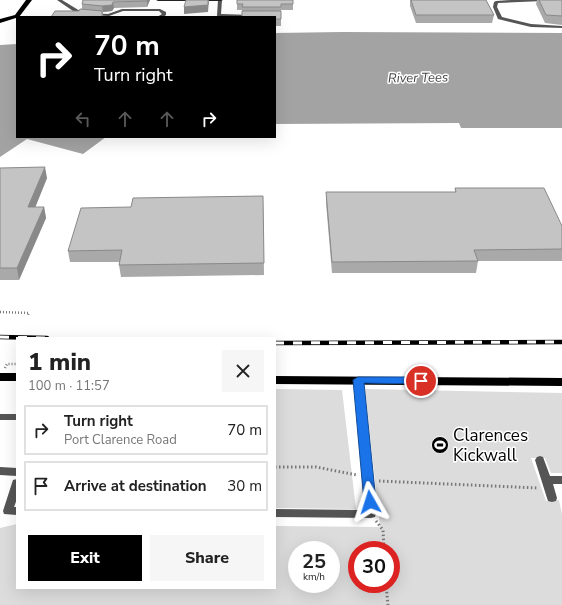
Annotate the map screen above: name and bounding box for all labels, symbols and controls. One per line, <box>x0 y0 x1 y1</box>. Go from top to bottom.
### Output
text: 70 m <box>94 27 160 65</box>
icon: right <box>28 32 80 84</box>
text: Turn right <box>94 63 173 87</box>
water label: River Tees <box>388 68 448 88</box>
icon: left <box>72 108 94 130</box>
icon: ahead <box>114 108 136 130</box>
icon: ahead <box>156 108 178 130</box>
icon: right <box>198 108 220 130</box>
text: 1 min <box>28 346 91 378</box>
button: close <box>222 350 264 392</box>
pin <box>404 364 438 398</box>
icon: arrive <box>410 370 432 392</box>
text: 100 m · 11:57 <box>28 377 110 395</box>
text: Turn right <box>64 411 133 431</box>
icon: right <box>30 419 52 441</box>
text: 70 m <box>227 420 262 440</box>
place label: Clarences Kickwall <box>453 424 528 467</box>
text: Port Clarence Road <box>64 431 177 449</box>
sports icon: Clarences Kickwall <box>430 435 450 455</box>
icon: arrive <box>30 475 52 497</box>
text: Arrive at destination <box>64 476 207 496</box>
text: 30 m <box>227 476 262 496</box>
position arrow <box>349 481 391 523</box>
button: Exit <box>28 535 142 581</box>
button: Share <box>150 535 264 581</box>
speed limit sign: 30 <box>348 541 400 593</box>
text: 25 <box>302 548 326 575</box>
text: km/h <box>303 570 325 584</box>

